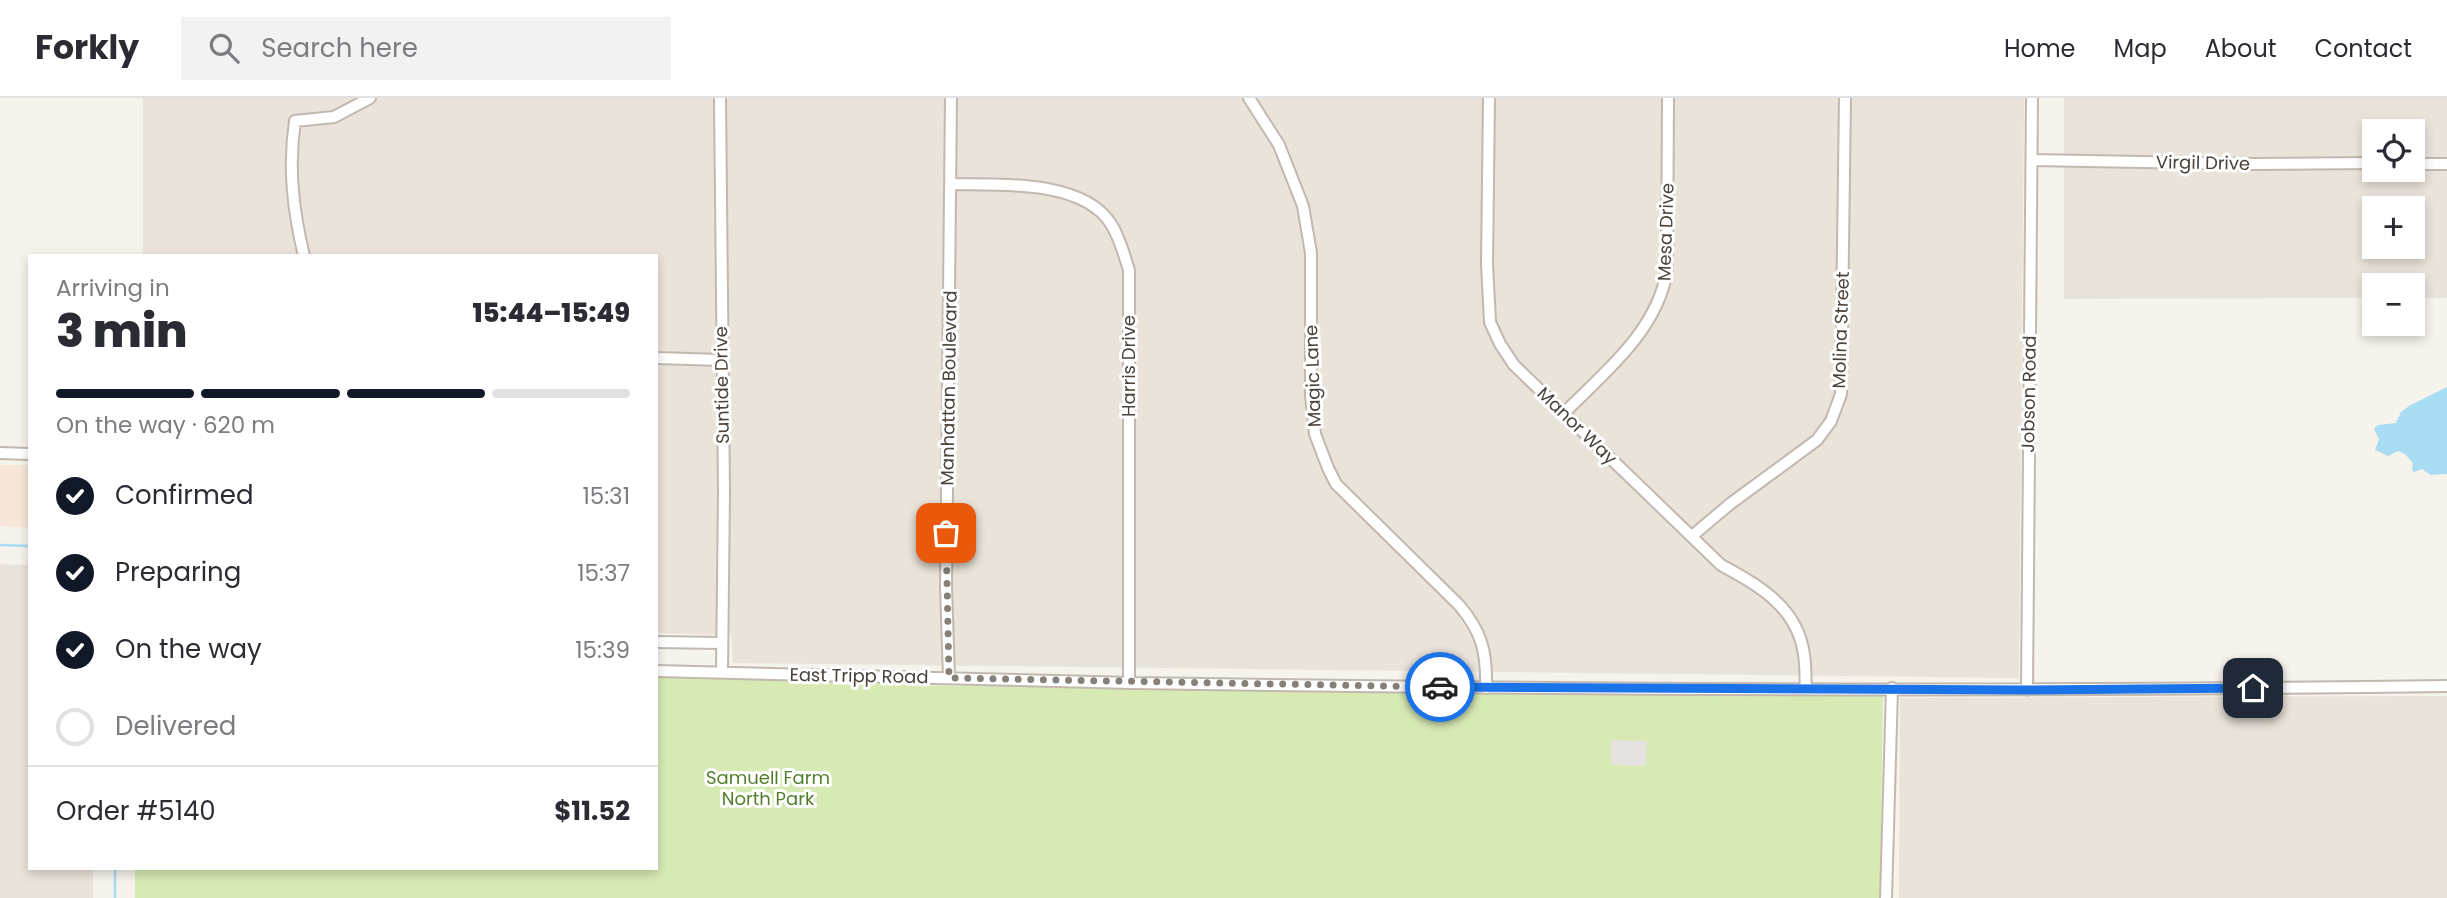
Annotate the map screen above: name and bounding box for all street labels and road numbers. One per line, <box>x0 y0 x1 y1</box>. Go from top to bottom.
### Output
street label: Virgil Drive <box>2156 149 2250 176</box>
street label: Mesa Drive <box>1651 182 1680 281</box>
street label: Molina Street <box>1826 271 1855 389</box>
street label: Manhattan Boulevard <box>934 290 963 486</box>
street label: Harris Drive <box>1116 315 1141 417</box>
street label: Magic Lane <box>1298 324 1327 428</box>
street label: Suntide Drive <box>708 326 735 444</box>
street label: Jobson Road <box>2015 335 2042 453</box>
street label: Manor Way <box>1532 381 1623 470</box>
street label: East Tripp Road <box>789 662 929 689</box>

